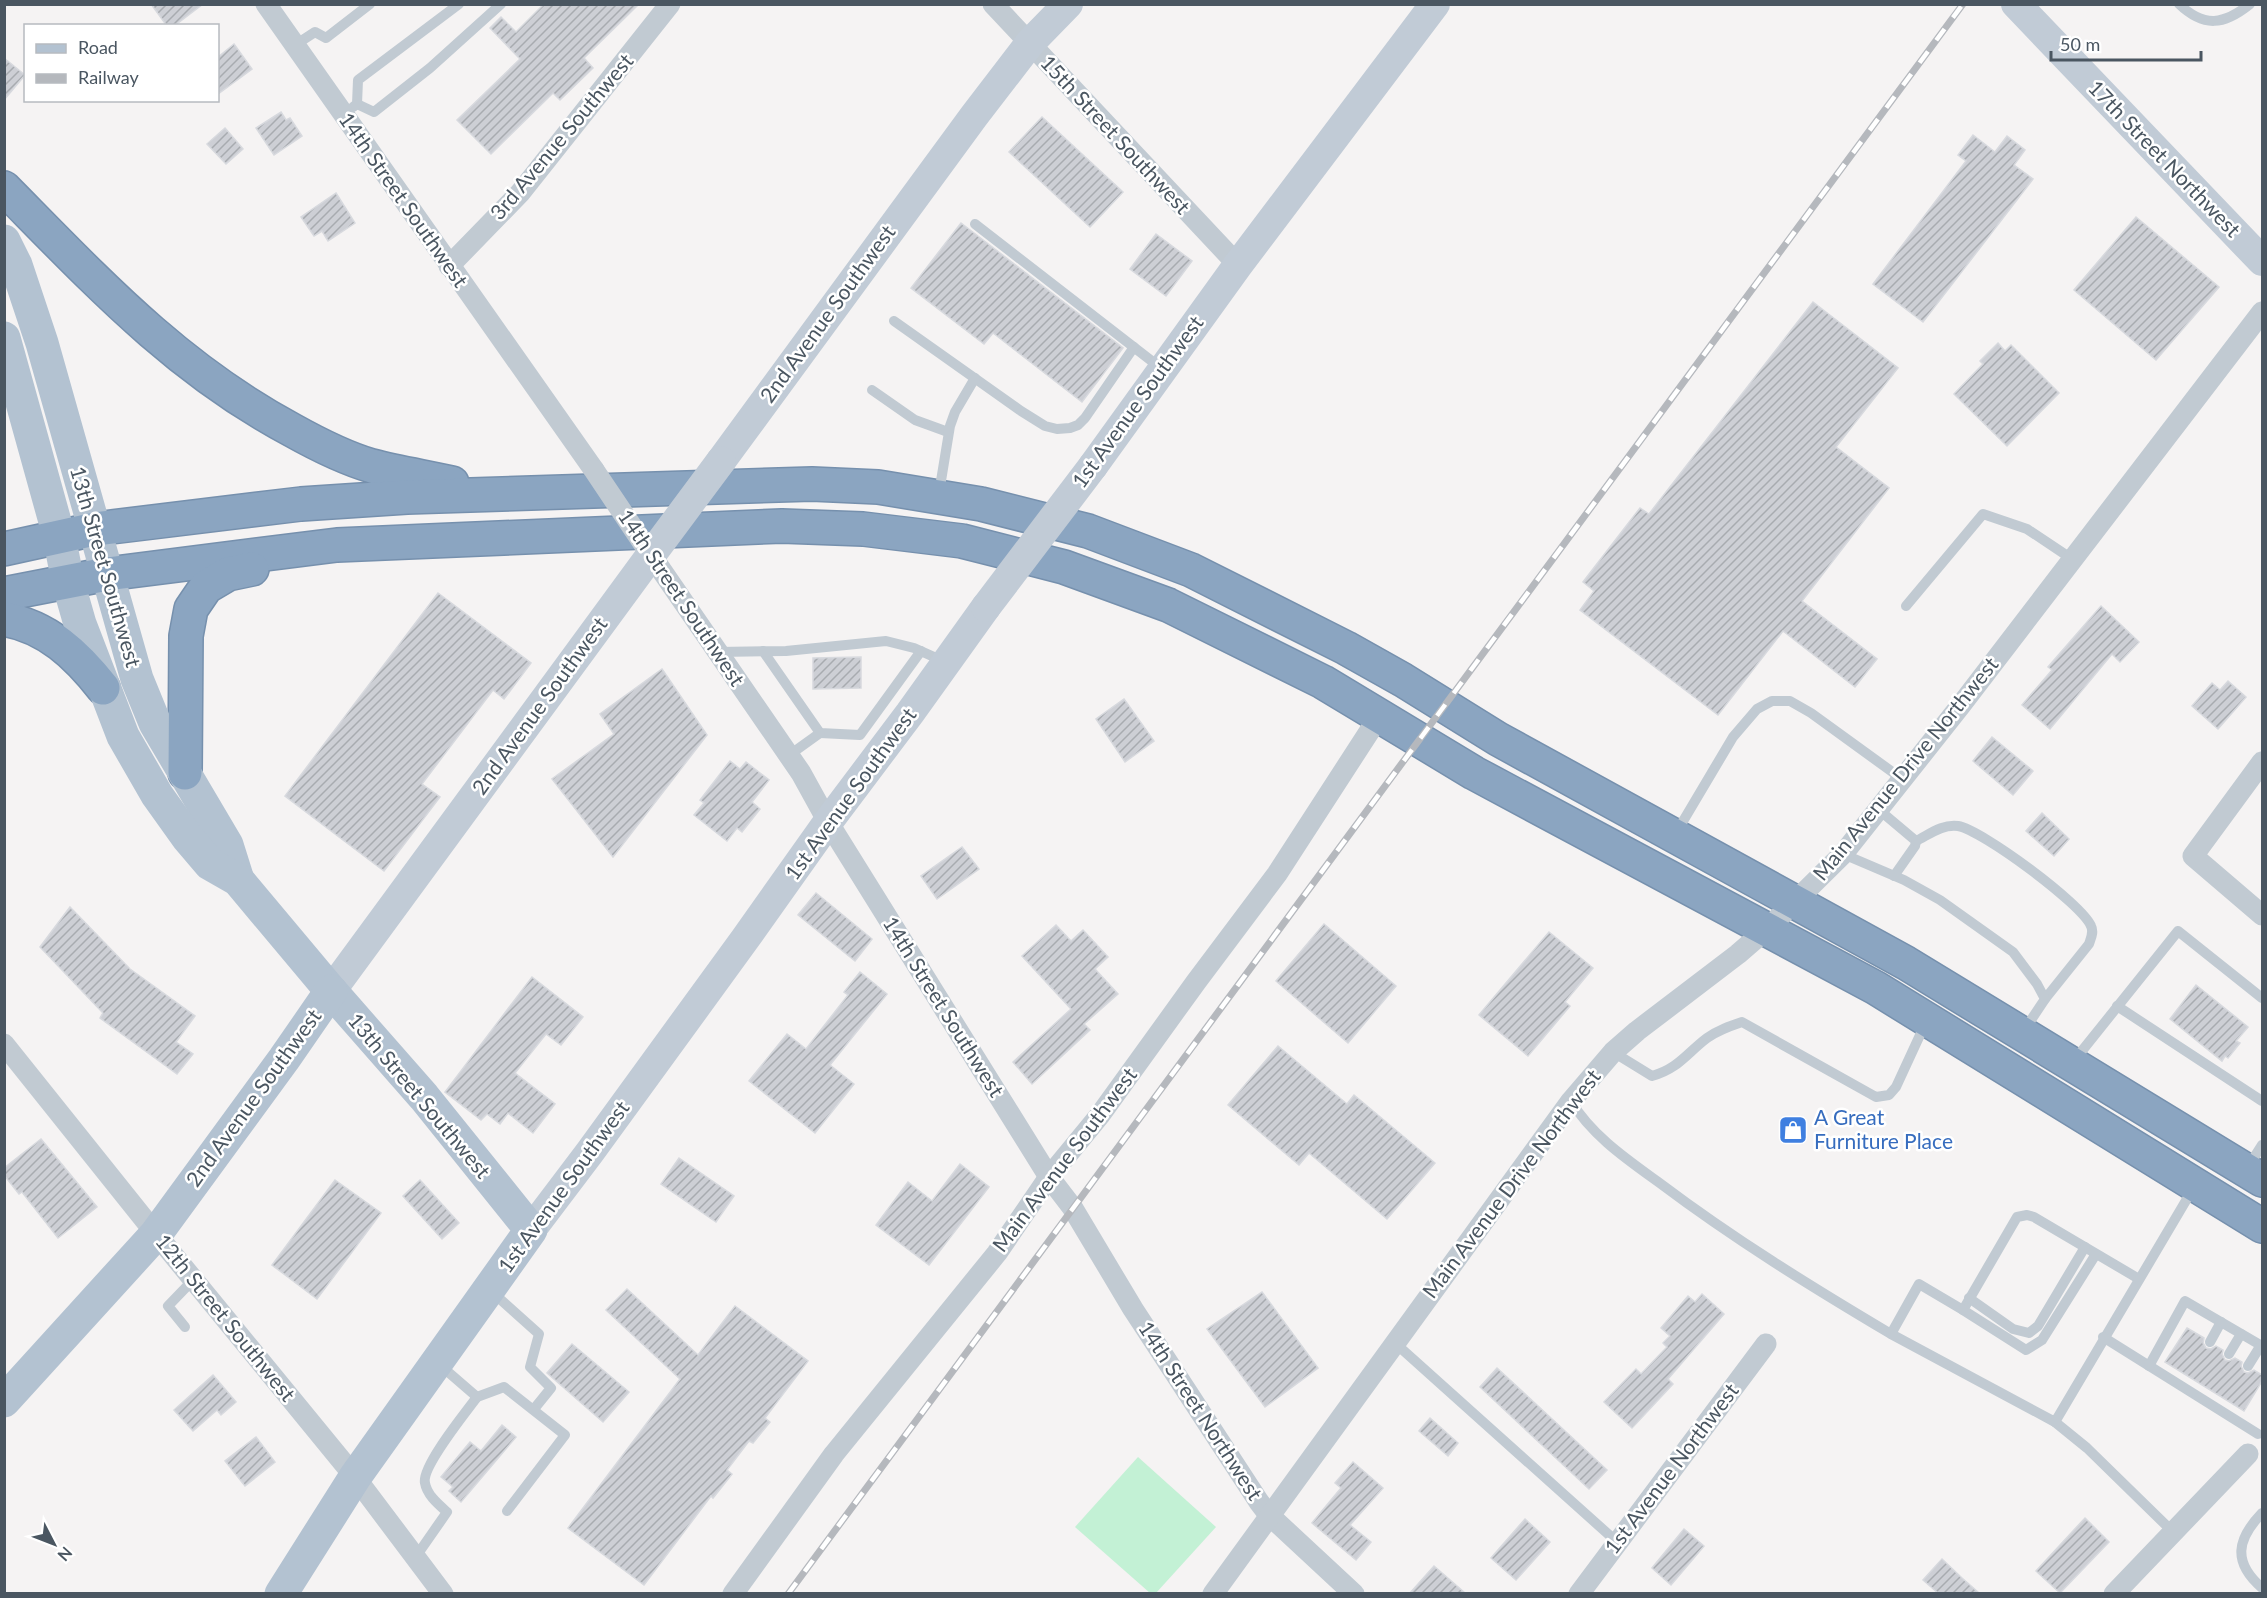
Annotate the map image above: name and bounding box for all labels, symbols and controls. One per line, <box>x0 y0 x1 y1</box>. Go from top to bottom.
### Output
legend <box>24 24 219 102</box>
scale bar <box>2051 24 2201 62</box>
text: 50 m <box>2060 33 2100 55</box>
text: Road <box>78 36 118 58</box>
street label: 3rd Avenue Southwest <box>484 48 638 224</box>
street label: 15th Street Southwest <box>1036 49 1196 219</box>
text: Railway <box>78 66 139 88</box>
street label: 17th Street Northwest <box>2084 74 2247 242</box>
street label: 14th Street Southwest <box>334 107 474 292</box>
street label: 2nd Avenue Southwest <box>754 219 900 407</box>
street label: 1st Avenue Southwest <box>1066 310 1208 492</box>
street label: 13th Street Southwest <box>66 463 147 670</box>
street label: 14th Street Southwest <box>614 504 751 691</box>
street label: 2nd Avenue Southwest <box>466 611 612 799</box>
street label: Main Avenue Drive Northwest <box>1807 651 2003 885</box>
street label: 1st Avenue Southwest <box>779 702 921 884</box>
street label: 14th Street Southwest <box>879 911 1010 1101</box>
street label: 2nd Avenue Southwest <box>180 1003 326 1191</box>
street label: 13th Street Southwest <box>344 1007 497 1183</box>
street label: Main Avenue Southwest <box>986 1062 1142 1256</box>
street label: Main Avenue Drive Northwest <box>1417 1063 1605 1302</box>
street label: 1st Avenue Southwest <box>492 1095 634 1277</box>
place label: A Great Furniture Place <box>1814 1104 1953 1153</box>
shop icon: A Great Furniture Place <box>1777 1114 1809 1146</box>
street label: 12th Street Southwest <box>151 1228 302 1406</box>
street label: 14th Street Northwest <box>1134 1316 1269 1505</box>
street label: 1st Avenue Northwest <box>1599 1378 1743 1558</box>
north arrow <box>24 1514 84 1574</box>
text: N <box>54 1543 77 1565</box>

